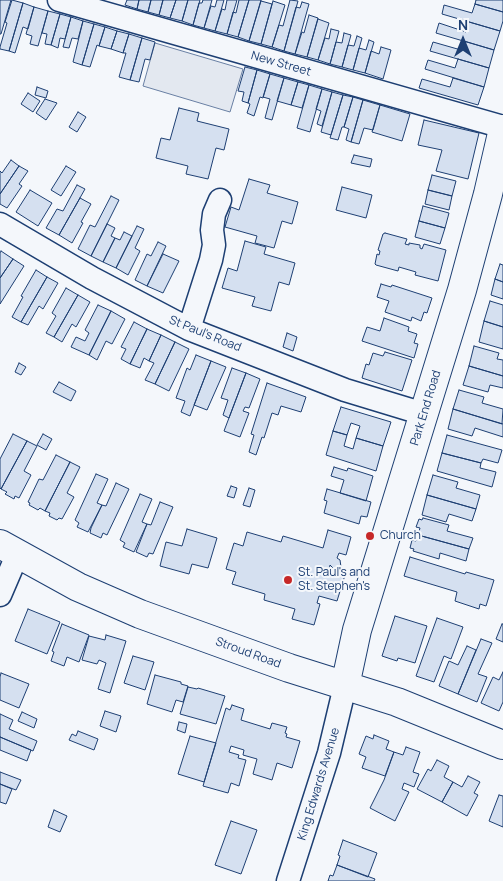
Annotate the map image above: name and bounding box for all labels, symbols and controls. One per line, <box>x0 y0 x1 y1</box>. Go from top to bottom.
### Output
north arrow <box>438 15 488 65</box>
text: N <box>458 15 468 34</box>
street label: New Street <box>249 49 313 79</box>
street label: St Paul's Road <box>167 313 243 355</box>
street label: Park End Road <box>408 369 444 447</box>
place label: Church <box>380 529 421 543</box>
marker: Church <box>364 530 376 542</box>
place label: St. Paul's and St. Stephen's <box>298 566 370 594</box>
marker: St. Paul's and St. Stephen's <box>282 574 294 586</box>
street label: Stroud Road <box>213 635 283 671</box>
street label: King Edwards Avenue <box>295 726 343 842</box>

